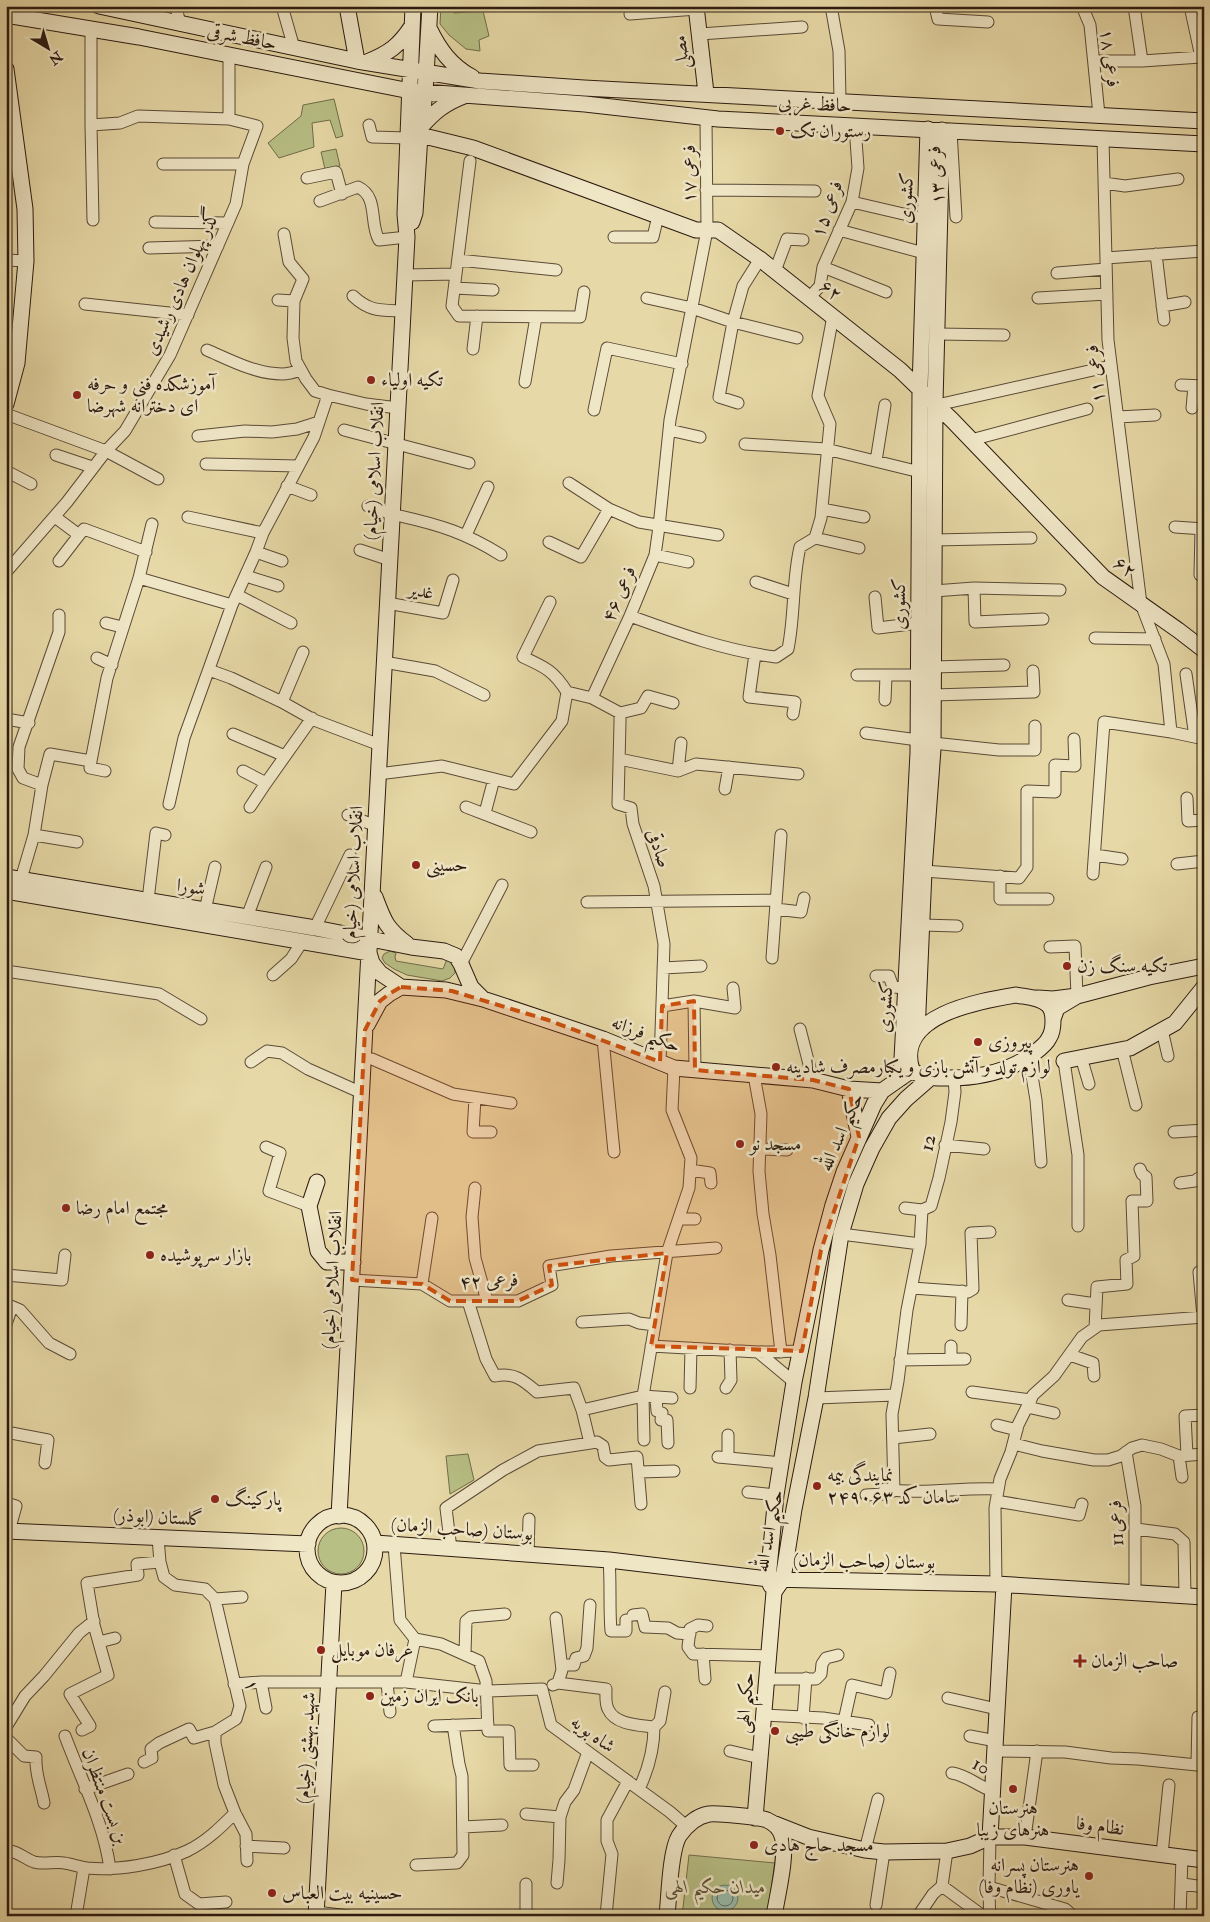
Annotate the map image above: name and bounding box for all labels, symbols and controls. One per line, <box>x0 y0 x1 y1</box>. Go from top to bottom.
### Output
street label: حافظ شرقی <box>205 19 279 55</box>
north arrow <box>22 22 72 72</box>
street label: فرعی ۱۸ <box>1095 27 1125 89</box>
street label: مصلی <box>667 34 697 70</box>
text: N <box>45 47 67 69</box>
street label: حافظ غربی <box>778 90 852 120</box>
place label: رستوران تک <box>790 119 871 143</box>
marker: رستوران تک <box>774 125 786 137</box>
street label: فرعی ۱۷ <box>677 145 701 203</box>
street label: فرعی ۱۳ <box>922 145 950 205</box>
street label: کشوری <box>893 172 919 224</box>
street label: فرعی ۱۵ <box>806 177 848 241</box>
street label: گذر پهلوان هادی رشیدی <box>137 204 225 359</box>
street label: ۶۲ <box>815 274 847 306</box>
street label: فرعی ۱۱ <box>1080 343 1110 405</box>
place label: تکیه اولیاء <box>381 368 443 392</box>
place label: آموزشکده فنی و حرفه ای دخترانه شهرضا <box>87 372 217 418</box>
marker: تکیه اولیاء <box>365 374 377 386</box>
marker: آموزشکده فنی و حرفه ای دخترانه شهرضا <box>71 389 83 401</box>
street label: انقلاب اسلامی (خیام) <box>358 401 394 541</box>
street label: ۶۲ <box>1109 551 1141 583</box>
street label: فرعی ۴۶ <box>596 562 642 626</box>
street label: غدیر <box>404 577 436 605</box>
street label: کشوری <box>887 578 911 630</box>
street label: انقلاب اسلامی (خیام) <box>337 805 373 945</box>
street label: صادقی <box>641 825 677 871</box>
place label: حسینی <box>426 853 468 878</box>
marker: حسینی <box>410 859 422 871</box>
street label: شورا <box>175 873 207 901</box>
place label: تکیه سنگ زن <box>1077 953 1167 978</box>
marker: تکیه سنگ زن <box>1061 960 1073 972</box>
street label: کشوری <box>872 980 898 1034</box>
street label: حکیم فرزانه <box>606 1010 684 1065</box>
place label: پیروزی <box>988 1030 1033 1055</box>
marker: پیروزی <box>972 1036 984 1048</box>
place label: لوازم تولد و آتش بازی و یکبارمصرف شادینه <box>786 1055 1051 1083</box>
marker: لوازم تولد و آتش بازی و یکبارمصرف شادینه <box>770 1061 782 1073</box>
street label: حکیم اسد الله <box>810 1088 875 1178</box>
place label: مسجد نو <box>748 1132 801 1156</box>
street label: 12 <box>914 1132 942 1154</box>
marker: مسجد نو <box>734 1138 746 1150</box>
place label: مجتمع امام رضا <box>76 1196 168 1225</box>
marker: مجتمع امام رضا <box>60 1202 72 1214</box>
street label: انقلاب اسلامی (خیام) <box>316 1210 352 1350</box>
place label: بازار سرپوشیده <box>160 1243 251 1268</box>
marker: بازار سرپوشیده <box>144 1249 156 1261</box>
street label: فرعی ۴۲ <box>459 1267 519 1295</box>
place label: نمایندگی بیمه سامان کد ۲۴۹۰۶۳ <box>827 1460 960 1509</box>
marker: نمایندگی بیمه سامان کد ۲۴۹۰۶۳ <box>811 1480 823 1492</box>
place label: پارکینگ <box>225 1486 282 1512</box>
street label: حکیم اسد الله <box>746 1487 796 1576</box>
marker: پارکینگ <box>209 1493 221 1505</box>
street label: فرعی11 <box>1103 1499 1129 1547</box>
street label: گلستان (ابوذر) <box>112 1503 204 1531</box>
street label: بوستان (صاحب الزمان) <box>390 1512 534 1546</box>
street label: بوستان (صاحب الزمان) <box>793 1548 935 1574</box>
place label: عرفان موبایل <box>331 1638 413 1663</box>
marker: عرفان موبایل <box>315 1644 327 1656</box>
place label: صاحب الزمان <box>1091 1649 1178 1673</box>
marker: صاحب الزمان <box>1073 1654 1087 1668</box>
street label: حکیم الهی <box>730 1671 767 1735</box>
street label: ۱ <box>239 1677 265 1693</box>
place label: بانک ایران زمین <box>380 1684 479 1708</box>
marker: بانک ایران زمین <box>364 1690 376 1702</box>
street label: شهید بهشتی (خیام) <box>291 1691 325 1805</box>
street label: شاه بویه <box>566 1710 620 1758</box>
place label: لوازم خانگی طیبی <box>785 1719 890 1747</box>
marker: لوازم خانگی طیبی <box>769 1725 781 1737</box>
street label: بن بست منتظران <box>76 1744 134 1848</box>
street label: 10 <box>968 1752 994 1780</box>
marker: هنرستان هنرهای زیبا <box>1007 1783 1019 1795</box>
place label: هنرستان هنرهای زیبا <box>977 1796 1049 1842</box>
street label: نظام وفا <box>1074 1811 1126 1845</box>
place label: مسجد حاج هادی <box>764 1833 874 1862</box>
marker: مسجد حاج هادی <box>748 1839 760 1851</box>
place label: هنرستان پسرانه یاوری (نظام وفا) <box>978 1853 1080 1903</box>
marker: هنرستان پسرانه یاوری (نظام وفا) <box>1083 1870 1095 1882</box>
park label: میدان حکیم الهی <box>664 1875 766 1906</box>
place label: حسینیه بیت العباس <box>282 1881 402 1905</box>
marker: حسینیه بیت العباس <box>266 1887 278 1899</box>

